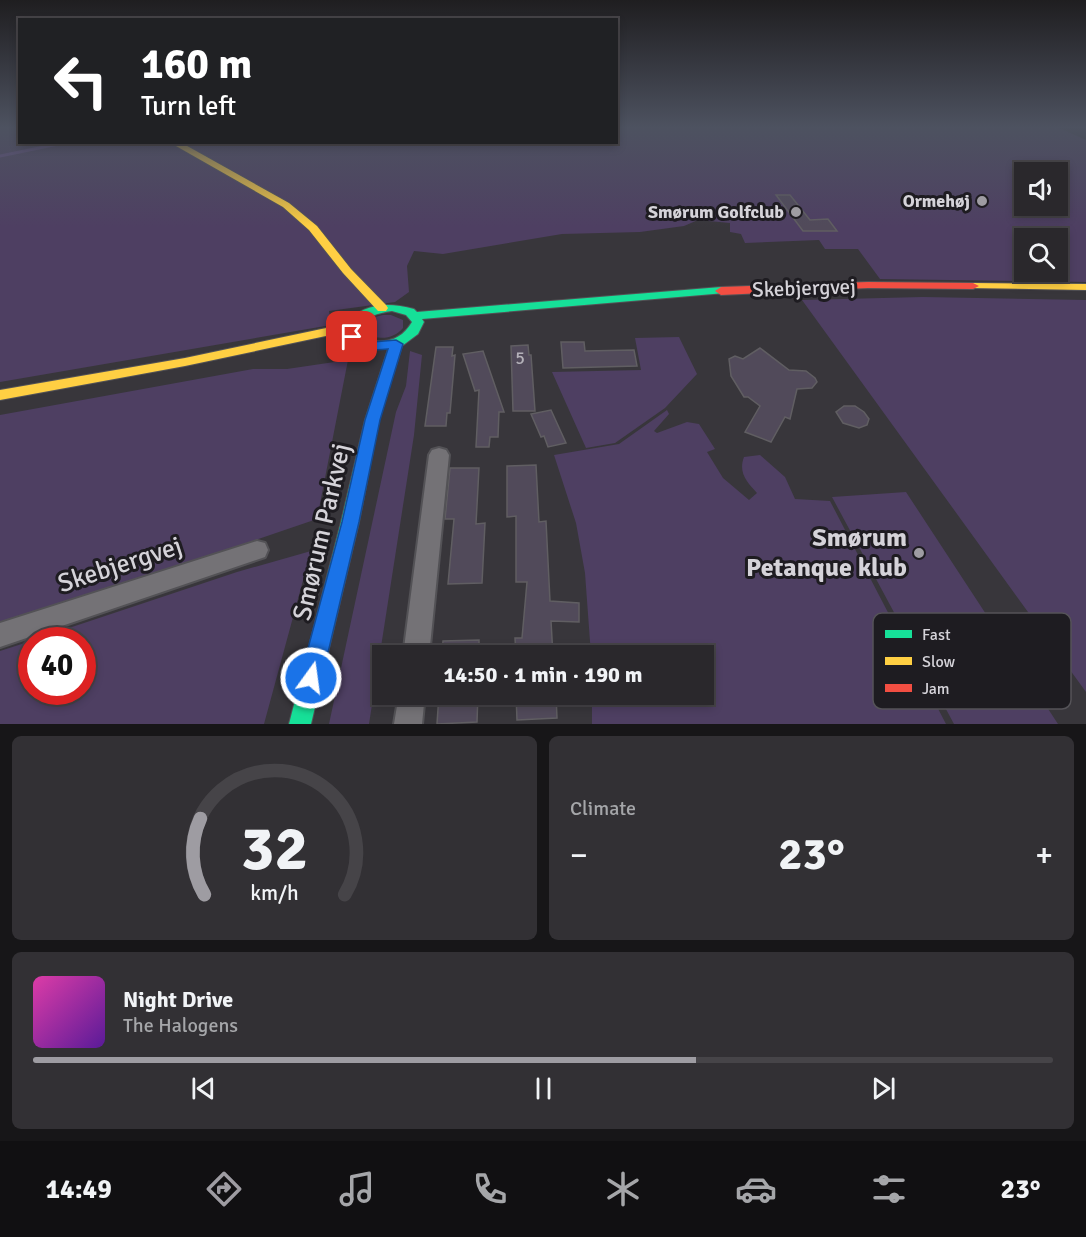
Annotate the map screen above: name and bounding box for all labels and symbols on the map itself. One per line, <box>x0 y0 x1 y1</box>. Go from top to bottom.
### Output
place label: Ormehøj <box>903 190 970 212</box>
marker: Ormehøj <box>975 194 989 208</box>
place label: Smørum Golfclub <box>648 201 784 223</box>
marker: Smørum Golfclub <box>789 205 803 219</box>
street label: Skebjergvej <box>752 273 856 303</box>
pin <box>326 311 377 362</box>
house number: 5 <box>515 347 525 369</box>
street label: Smørum Parkvej <box>286 440 358 624</box>
place label: Smørum Petanque klub <box>746 522 907 584</box>
street label: Skebjergvej <box>54 530 186 600</box>
marker: Smørum Petanque klub <box>912 546 926 560</box>
legend <box>873 613 1071 709</box>
text: Fast <box>922 625 951 645</box>
speed limit sign: 40 <box>18 627 96 705</box>
position arrow <box>279 646 343 710</box>
text: Slow <box>922 652 956 672</box>
text: Jam <box>922 679 950 699</box>

